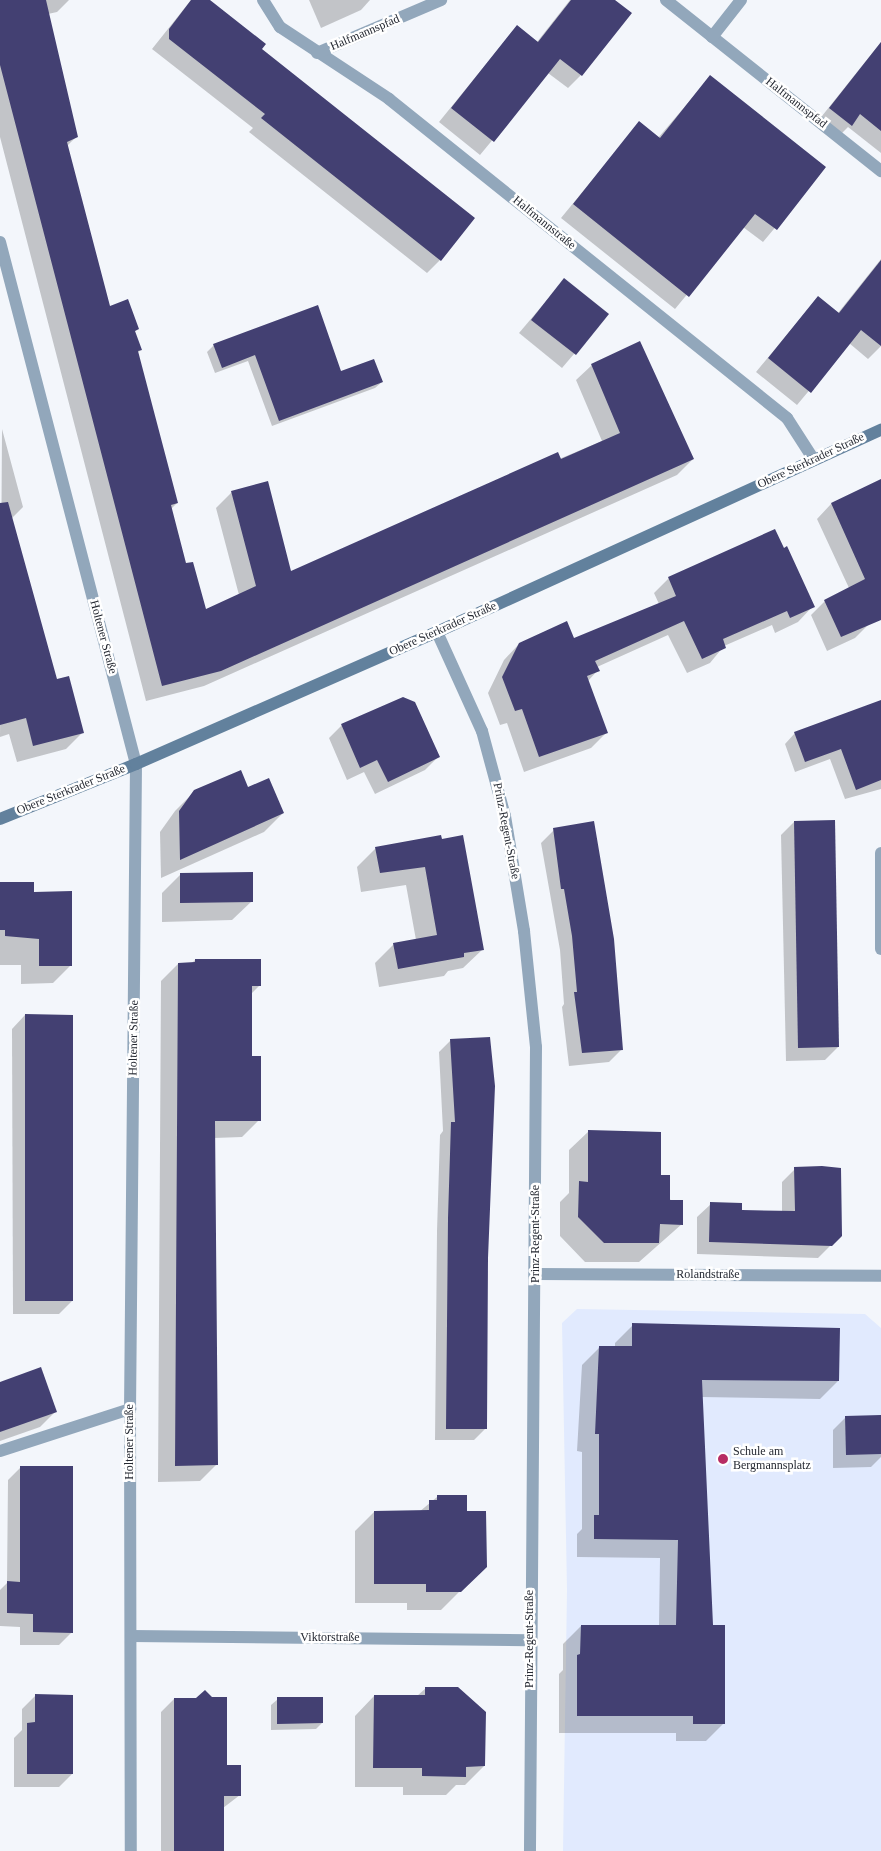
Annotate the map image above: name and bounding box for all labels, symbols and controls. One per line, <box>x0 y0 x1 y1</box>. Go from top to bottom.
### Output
street label: Halfmannspfad <box>328 12 402 54</box>
street label: Halfmannspfad <box>762 75 830 131</box>
street label: Halfmannstraße <box>510 193 578 253</box>
street label: Obere Sterkrader Straße <box>755 430 867 492</box>
street label: Holtener Straße <box>86 599 120 675</box>
street label: Obere Sterkrader Straße <box>387 599 499 659</box>
street label: Obere Sterkrader Straße <box>15 762 127 818</box>
street label: Prinz-Regent-Straße <box>490 782 522 880</box>
street label: Holtener Straße <box>126 1000 142 1076</box>
street label: Prinz-Regent-Straße <box>529 1185 543 1283</box>
street label: Rolandstraße <box>676 1268 740 1282</box>
street label: Holtener Straße <box>123 1404 137 1480</box>
place label: Schule am Bergmannsplatz <box>733 1445 811 1473</box>
marker: Schule am Bergmannsplatz <box>717 1453 729 1465</box>
street label: Prinz-Regent-Straße <box>523 1590 537 1688</box>
street label: Viktorstraße <box>300 1631 360 1645</box>

